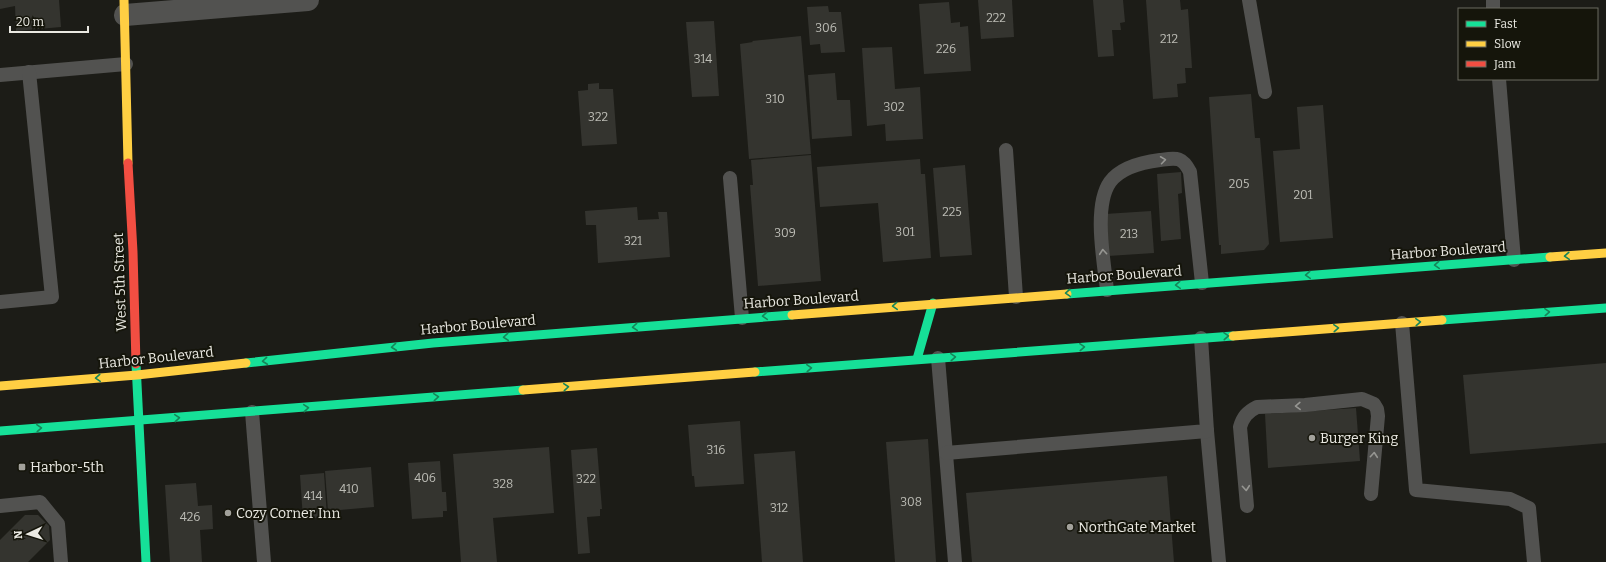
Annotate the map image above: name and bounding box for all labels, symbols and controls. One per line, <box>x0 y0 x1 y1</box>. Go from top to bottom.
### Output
scale bar <box>10 8 88 34</box>
legend <box>1458 8 1598 80</box>
house number: 222 <box>986 11 1006 25</box>
text: 20 m <box>16 15 45 29</box>
text: Fast <box>1494 17 1518 31</box>
house number: 306 <box>815 21 837 35</box>
house number: 212 <box>1160 32 1178 46</box>
text: Slow <box>1494 37 1521 51</box>
house number: 226 <box>936 42 956 56</box>
house number: 314 <box>694 52 712 66</box>
text: Jam <box>1493 57 1516 71</box>
house number: 310 <box>765 92 785 106</box>
house number: 302 <box>883 100 905 114</box>
house number: 322 <box>588 110 608 124</box>
one-way arrow <box>1160 156 1166 165</box>
house number: 205 <box>1229 177 1249 191</box>
house number: 201 <box>1293 188 1313 202</box>
house number: 225 <box>942 205 962 219</box>
house number: 301 <box>895 225 915 239</box>
house number: 309 <box>774 226 796 240</box>
house number: 213 <box>1120 227 1138 241</box>
street label: West 5th Street <box>110 232 130 332</box>
house number: 321 <box>624 234 642 248</box>
street label: Harbor Boulevard <box>1390 238 1506 264</box>
one-way arrow <box>1099 249 1108 255</box>
one-way arrow <box>1564 251 1570 260</box>
one-way arrow <box>1434 261 1440 270</box>
street label: Harbor Boulevard <box>1066 262 1182 288</box>
one-way arrow <box>1305 271 1311 280</box>
one-way arrow <box>1175 280 1181 289</box>
street label: Harbor Boulevard <box>743 287 859 313</box>
one-way arrow <box>1065 289 1071 298</box>
one-way arrow <box>892 302 898 311</box>
one-way arrow <box>1544 308 1550 317</box>
street label: Harbor Boulevard <box>420 311 536 339</box>
one-way arrow <box>762 312 768 321</box>
one-way arrow <box>1415 318 1421 327</box>
one-way arrow <box>632 322 638 331</box>
one-way arrow <box>1333 324 1339 333</box>
one-way arrow <box>503 332 509 341</box>
one-way arrow <box>1223 332 1229 341</box>
one-way arrow <box>391 342 397 351</box>
one-way arrow <box>1079 343 1085 352</box>
street label: Harbor Boulevard <box>98 344 214 372</box>
one-way arrow <box>950 352 956 361</box>
one-way arrow <box>262 356 268 365</box>
one-way arrow <box>806 363 812 372</box>
one-way arrow <box>95 374 101 383</box>
one-way arrow <box>563 383 569 392</box>
one-way arrow <box>433 393 439 402</box>
one-way arrow <box>1295 401 1301 410</box>
one-way arrow <box>303 403 309 412</box>
one-way arrow <box>174 413 180 422</box>
one-way arrow <box>36 423 42 432</box>
place label: Burger King <box>1320 430 1398 447</box>
marker: Burger King <box>1307 433 1317 443</box>
house number: 316 <box>707 443 725 457</box>
one-way arrow <box>1370 452 1379 458</box>
place label: Harbor-5th <box>30 459 104 476</box>
marker: Harbor-5th <box>17 462 27 472</box>
house number: 406 <box>414 471 436 485</box>
house number: 322 <box>576 472 596 486</box>
house number: 328 <box>493 477 513 491</box>
house number: 410 <box>339 482 359 496</box>
one-way arrow <box>1241 485 1250 491</box>
house number: 414 <box>304 489 322 503</box>
house number: 308 <box>900 495 922 509</box>
house number: 312 <box>770 501 788 515</box>
place label: Cozy Corner Inn <box>236 505 340 522</box>
marker: Cozy Corner Inn <box>223 508 233 518</box>
house number: 426 <box>180 510 200 524</box>
north arrow <box>8 514 48 554</box>
place label: NorthGate Market <box>1078 519 1196 536</box>
marker: NorthGate Market <box>1065 522 1075 532</box>
text: N <box>12 529 25 539</box>

